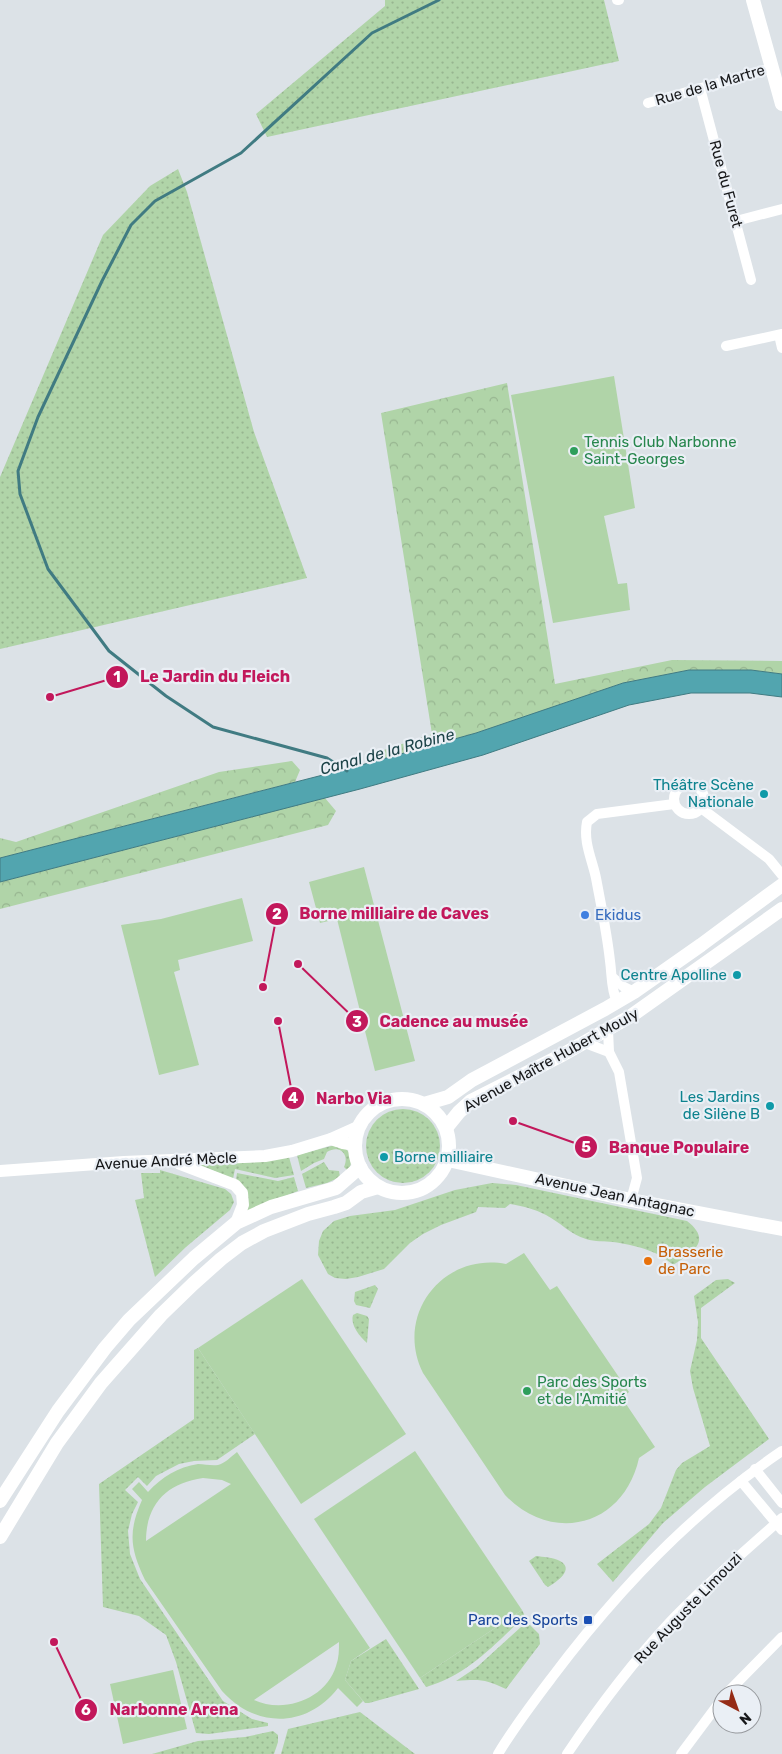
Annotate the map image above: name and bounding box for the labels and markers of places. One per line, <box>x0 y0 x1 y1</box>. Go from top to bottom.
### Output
place label: Tennis Club Narbonne Saint-Georges <box>584 433 737 468</box>
marker: Tennis Club Narbonne Saint-Georges <box>568 445 580 457</box>
callout: Le Jardin du Fleich <box>105 661 300 692</box>
place label: Théâtre Scène Nationale <box>653 776 754 811</box>
marker: Théâtre Scène Nationale <box>758 788 770 800</box>
callout: Borne milliaire de Caves <box>264 898 499 929</box>
place label: Ekidus <box>595 906 641 924</box>
marker: Ekidus <box>579 909 591 921</box>
place label: Centre Apolline <box>621 966 727 984</box>
marker: Centre Apolline <box>731 969 743 981</box>
callout: Cadence au musée <box>345 1006 539 1037</box>
callout: Narbo Via <box>281 1083 402 1114</box>
place label: Les Jardins de Silène B <box>679 1088 760 1123</box>
marker: Les Jardins de Silène B <box>764 1100 776 1112</box>
callout: Banque Populaire <box>574 1132 759 1163</box>
place label: Borne milliaire <box>394 1148 493 1166</box>
marker: Borne milliaire <box>378 1151 390 1163</box>
place label: Brasserie de Parc <box>658 1243 723 1278</box>
marker: Brasserie de Parc <box>642 1255 654 1267</box>
place label: Parc des Sports et de l'Amitié <box>537 1373 647 1408</box>
marker: Parc des Sports et de l'Amitié <box>521 1385 533 1397</box>
place label: Parc des Sports <box>468 1611 578 1629</box>
marker: Parc des Sports <box>582 1614 594 1626</box>
callout: Narbonne Arena <box>74 1694 248 1725</box>

